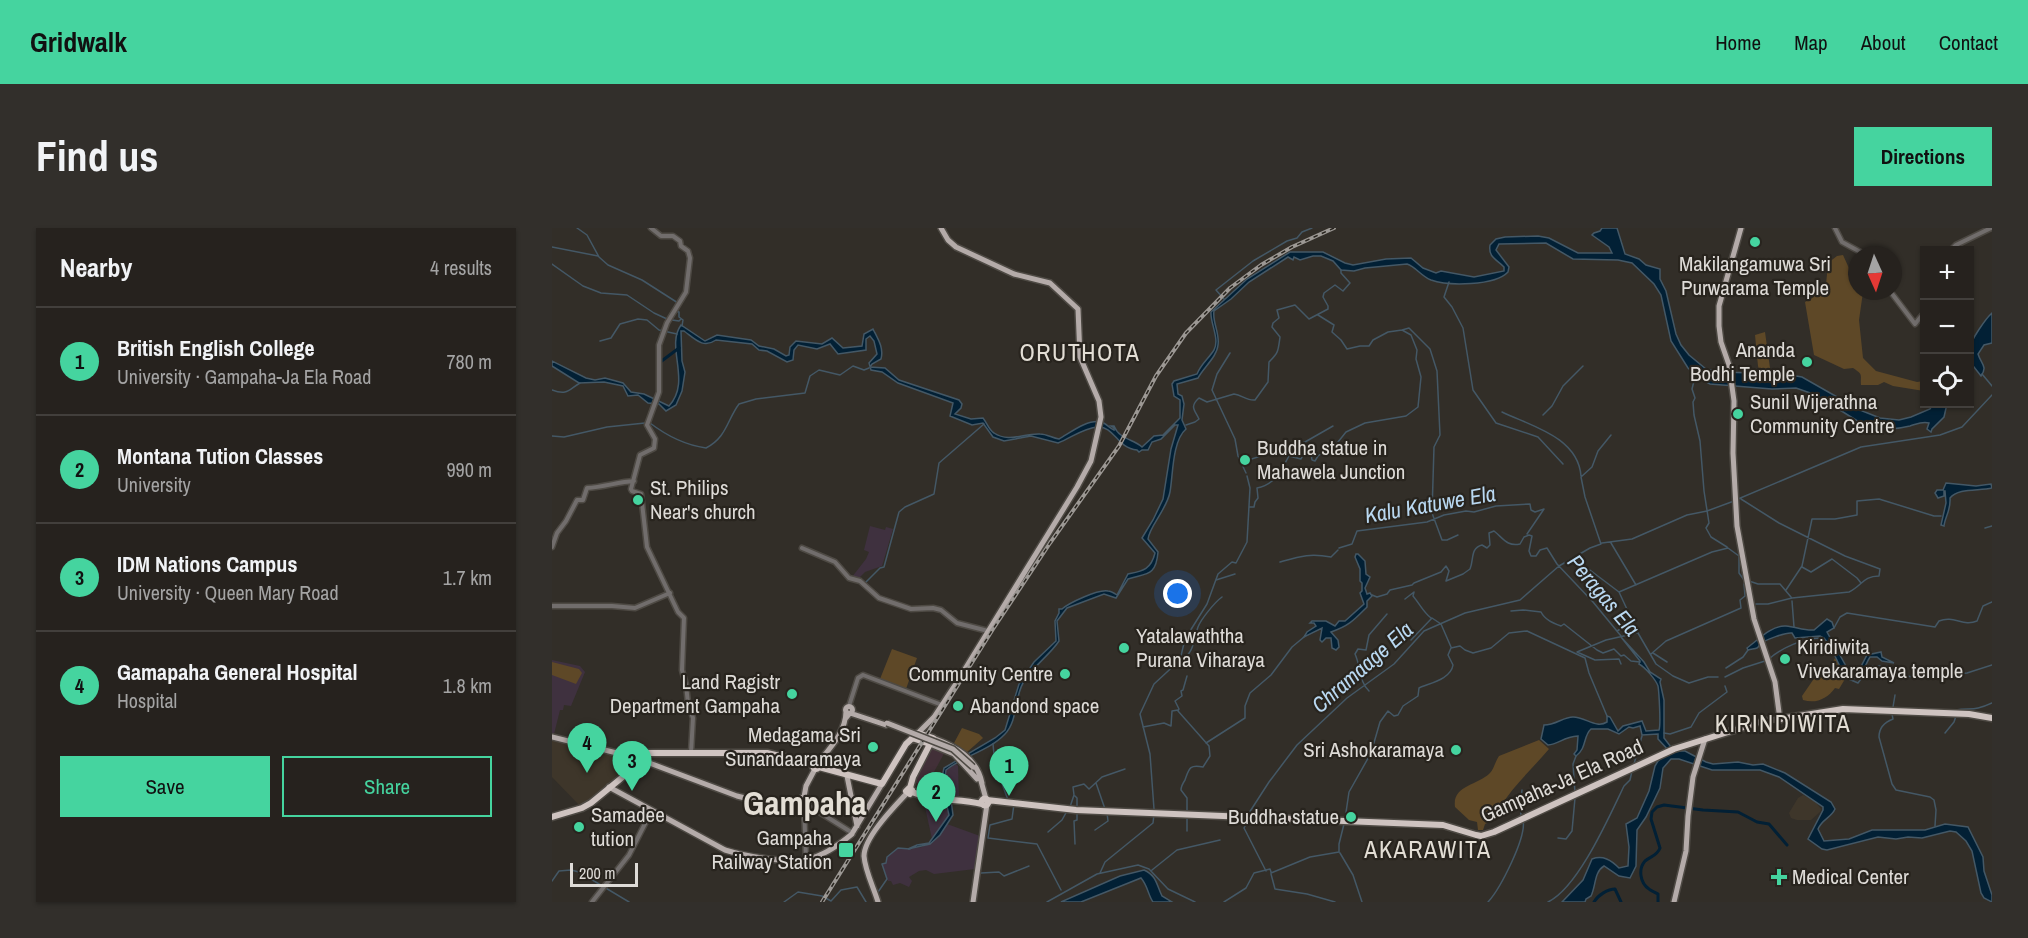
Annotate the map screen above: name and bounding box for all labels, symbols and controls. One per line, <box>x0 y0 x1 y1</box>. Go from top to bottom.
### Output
text: Gridwalk <box>30 23 127 61</box>
text: Home <box>1715 28 1761 57</box>
text: Map <box>1794 28 1828 57</box>
text: About <box>1861 28 1906 57</box>
text: Contact <box>1939 28 1998 57</box>
button: Directions <box>1854 127 1992 186</box>
text: Find us <box>36 128 158 184</box>
marker: Makilangamuwa Sri Purwarama Temple <box>1748 235 1762 249</box>
north arrow <box>1848 246 1902 300</box>
map controls <box>1920 246 1974 408</box>
button: + <box>1920 246 1974 300</box>
place label: Makilangamuwa Sri Purwarama Temple <box>1679 249 1831 302</box>
text: Nearby <box>60 250 132 285</box>
text: 4 results <box>430 254 492 281</box>
button: − <box>1920 300 1974 354</box>
text: British English College <box>117 333 315 363</box>
place label: Ananda Bodhi Temple <box>1690 335 1795 388</box>
district label: ORUTHOTA <box>1020 336 1140 368</box>
text: 1 <box>75 348 84 375</box>
text: 780 m <box>446 348 492 375</box>
button: locate <box>1920 354 1974 408</box>
marker: Ananda Bodhi Temple <box>1800 355 1814 369</box>
text: University · Gampaha-Ja Ela Road <box>117 363 371 390</box>
place label: Sunil Wijerathna Community Centre <box>1750 387 1895 440</box>
marker: Sunil Wijerathna Community Centre <box>1731 407 1745 421</box>
place label: Buddha statue in Mahawela Junction <box>1257 433 1405 486</box>
text: Montana Tution Classes <box>117 441 323 471</box>
marker: Buddha statue in Mahawela Junction <box>1238 453 1252 467</box>
text: 2 <box>75 456 84 483</box>
text: 990 m <box>446 456 492 483</box>
text: University <box>117 471 191 498</box>
place label: St. Philips Near's church <box>650 473 756 526</box>
water label: Kalu Katuwe Ela <box>1362 478 1498 530</box>
marker: St. Philips Near's church <box>631 493 645 507</box>
water label: Peragas Ela <box>1561 548 1647 642</box>
text: IDM Nations Campus <box>117 549 297 579</box>
text: 3 <box>75 564 84 591</box>
text: 1.7 km <box>443 564 492 591</box>
text: University · Queen Mary Road <box>117 579 339 606</box>
your location <box>1163 579 1192 608</box>
water label: Chramaage Ela <box>1305 615 1419 719</box>
place label: Yatalawaththa Purana Viharaya <box>1136 621 1265 674</box>
place label: Kiridiwita Vivekaramaya temple <box>1797 632 1963 685</box>
marker: Yatalawaththa Purana Viharaya <box>1117 641 1131 655</box>
marker: Kiridiwita Vivekaramaya temple <box>1778 652 1792 666</box>
text: Gamapaha General Hospital <box>117 657 358 687</box>
place label: Community Centre <box>908 659 1053 688</box>
place label: Land Ragistr Department Gampaha <box>610 667 780 720</box>
marker: Community Centre <box>1058 667 1072 681</box>
text: 4 <box>75 672 84 699</box>
text: 1.8 km <box>443 672 492 699</box>
text: Hospital <box>117 687 177 714</box>
marker: Land Ragistr Department Gampaha <box>785 687 799 701</box>
place label: Abandond space <box>969 691 1099 720</box>
marker: Abandond space <box>951 699 965 713</box>
district label: KIRINDIWITA <box>1715 707 1851 739</box>
place label: Medagama Sri Sunandaaramaya <box>725 720 861 773</box>
pin: 4 <box>567 724 606 773</box>
street label: Gampaha-Ja Ela Road <box>1476 732 1648 829</box>
place label: Sri Ashokaramaya <box>1303 735 1444 764</box>
marker: Medagama Sri Sunandaaramaya <box>866 740 880 754</box>
pin: 3 <box>612 742 652 791</box>
marker: Sri Ashokaramaya <box>1449 743 1463 757</box>
pin: 1 <box>990 746 1028 796</box>
button: Save <box>60 756 270 817</box>
button: Share <box>282 756 492 817</box>
pin: 2 <box>916 772 956 822</box>
district label: Gampaha <box>743 781 867 825</box>
place label: Samadee tution <box>591 800 665 853</box>
place label: Buddha statue <box>1228 802 1339 831</box>
marker: Buddha statue <box>1344 810 1358 824</box>
marker: Samadee tution <box>572 820 586 834</box>
place label: Gampaha Railway Station <box>711 823 832 876</box>
district label: AKARAWITA <box>1363 833 1492 865</box>
marker: Gampaha Railway Station <box>837 841 855 859</box>
scale bar <box>570 860 638 888</box>
text: 200 m <box>579 862 615 884</box>
place label: Medical Center <box>1792 862 1909 891</box>
marker: Medical Center <box>1770 868 1788 886</box>

